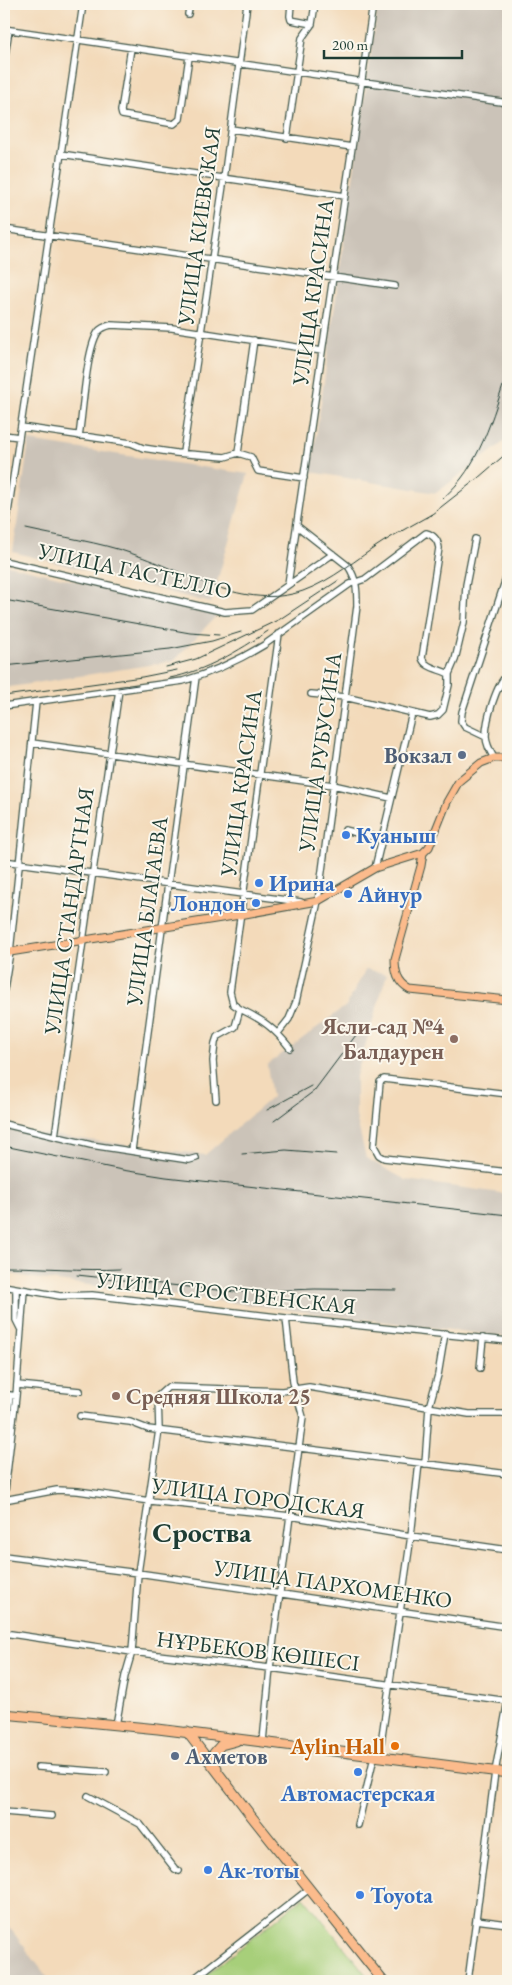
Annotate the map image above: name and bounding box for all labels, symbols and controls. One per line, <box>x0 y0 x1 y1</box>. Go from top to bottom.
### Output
scale bar <box>324 28 462 60</box>
text: 200 m <box>332 35 369 54</box>
street label: УЛИЦА КИЕВСКАЯ <box>171 125 227 328</box>
street label: УЛИЦА КРАСИНА <box>285 196 341 388</box>
street label: УЛИЦА ГАСТЕЛЛО <box>34 536 235 606</box>
street label: УЛИЦА РУБУСИНА <box>292 650 348 855</box>
street label: УЛИЦА КРАСИНА <box>213 687 269 879</box>
place label: Вокзал <box>384 741 452 770</box>
marker: Вокзал <box>456 749 468 761</box>
street label: УЛИЦА СТАНДАРТНАЯ <box>37 785 101 1038</box>
street label: УЛИЦА БЛАГАЕВА <box>119 814 175 1009</box>
place label: Куаныш <box>356 821 436 850</box>
marker: Куаныш <box>340 829 352 841</box>
place label: Ирина <box>269 869 335 898</box>
marker: Ирина <box>253 877 265 889</box>
place label: Айнур <box>357 880 422 909</box>
marker: Айнур <box>342 888 354 900</box>
place label: Лондон <box>171 889 246 918</box>
marker: Лондон <box>250 897 262 909</box>
place label: Ясли-сад №4 Балдаурен <box>320 1012 444 1066</box>
marker: Ясли-сад №4 Балдаурен <box>448 1033 460 1045</box>
street label: УЛИЦА СРОСТВЕНСКАЯ <box>94 1265 357 1321</box>
place label: Средняя Школа 25 <box>126 1382 311 1411</box>
marker: Средняя Школа 25 <box>110 1390 122 1402</box>
street label: УЛИЦА ГОРОДСКАЯ <box>149 1470 366 1525</box>
district label: Сроства <box>152 1514 252 1550</box>
street label: УЛИЦА ПАРХОМЕНКО <box>211 1553 454 1615</box>
street label: НҰРБЕКОВ КӨШЕСІ <box>155 1624 362 1678</box>
place label: Aylin Hall <box>289 1732 385 1761</box>
marker: Aylin Hall <box>389 1740 401 1752</box>
place label: Ахметов <box>184 1742 268 1771</box>
marker: Ахметов <box>169 1750 181 1762</box>
marker: Автомастерская <box>352 1766 364 1778</box>
place label: Автомастерская <box>280 1779 435 1808</box>
place label: Ак-тоты <box>217 1856 300 1885</box>
marker: Ак-тоты <box>202 1864 214 1876</box>
place label: Toyota <box>370 1881 433 1910</box>
marker: Toyota <box>354 1889 366 1901</box>

